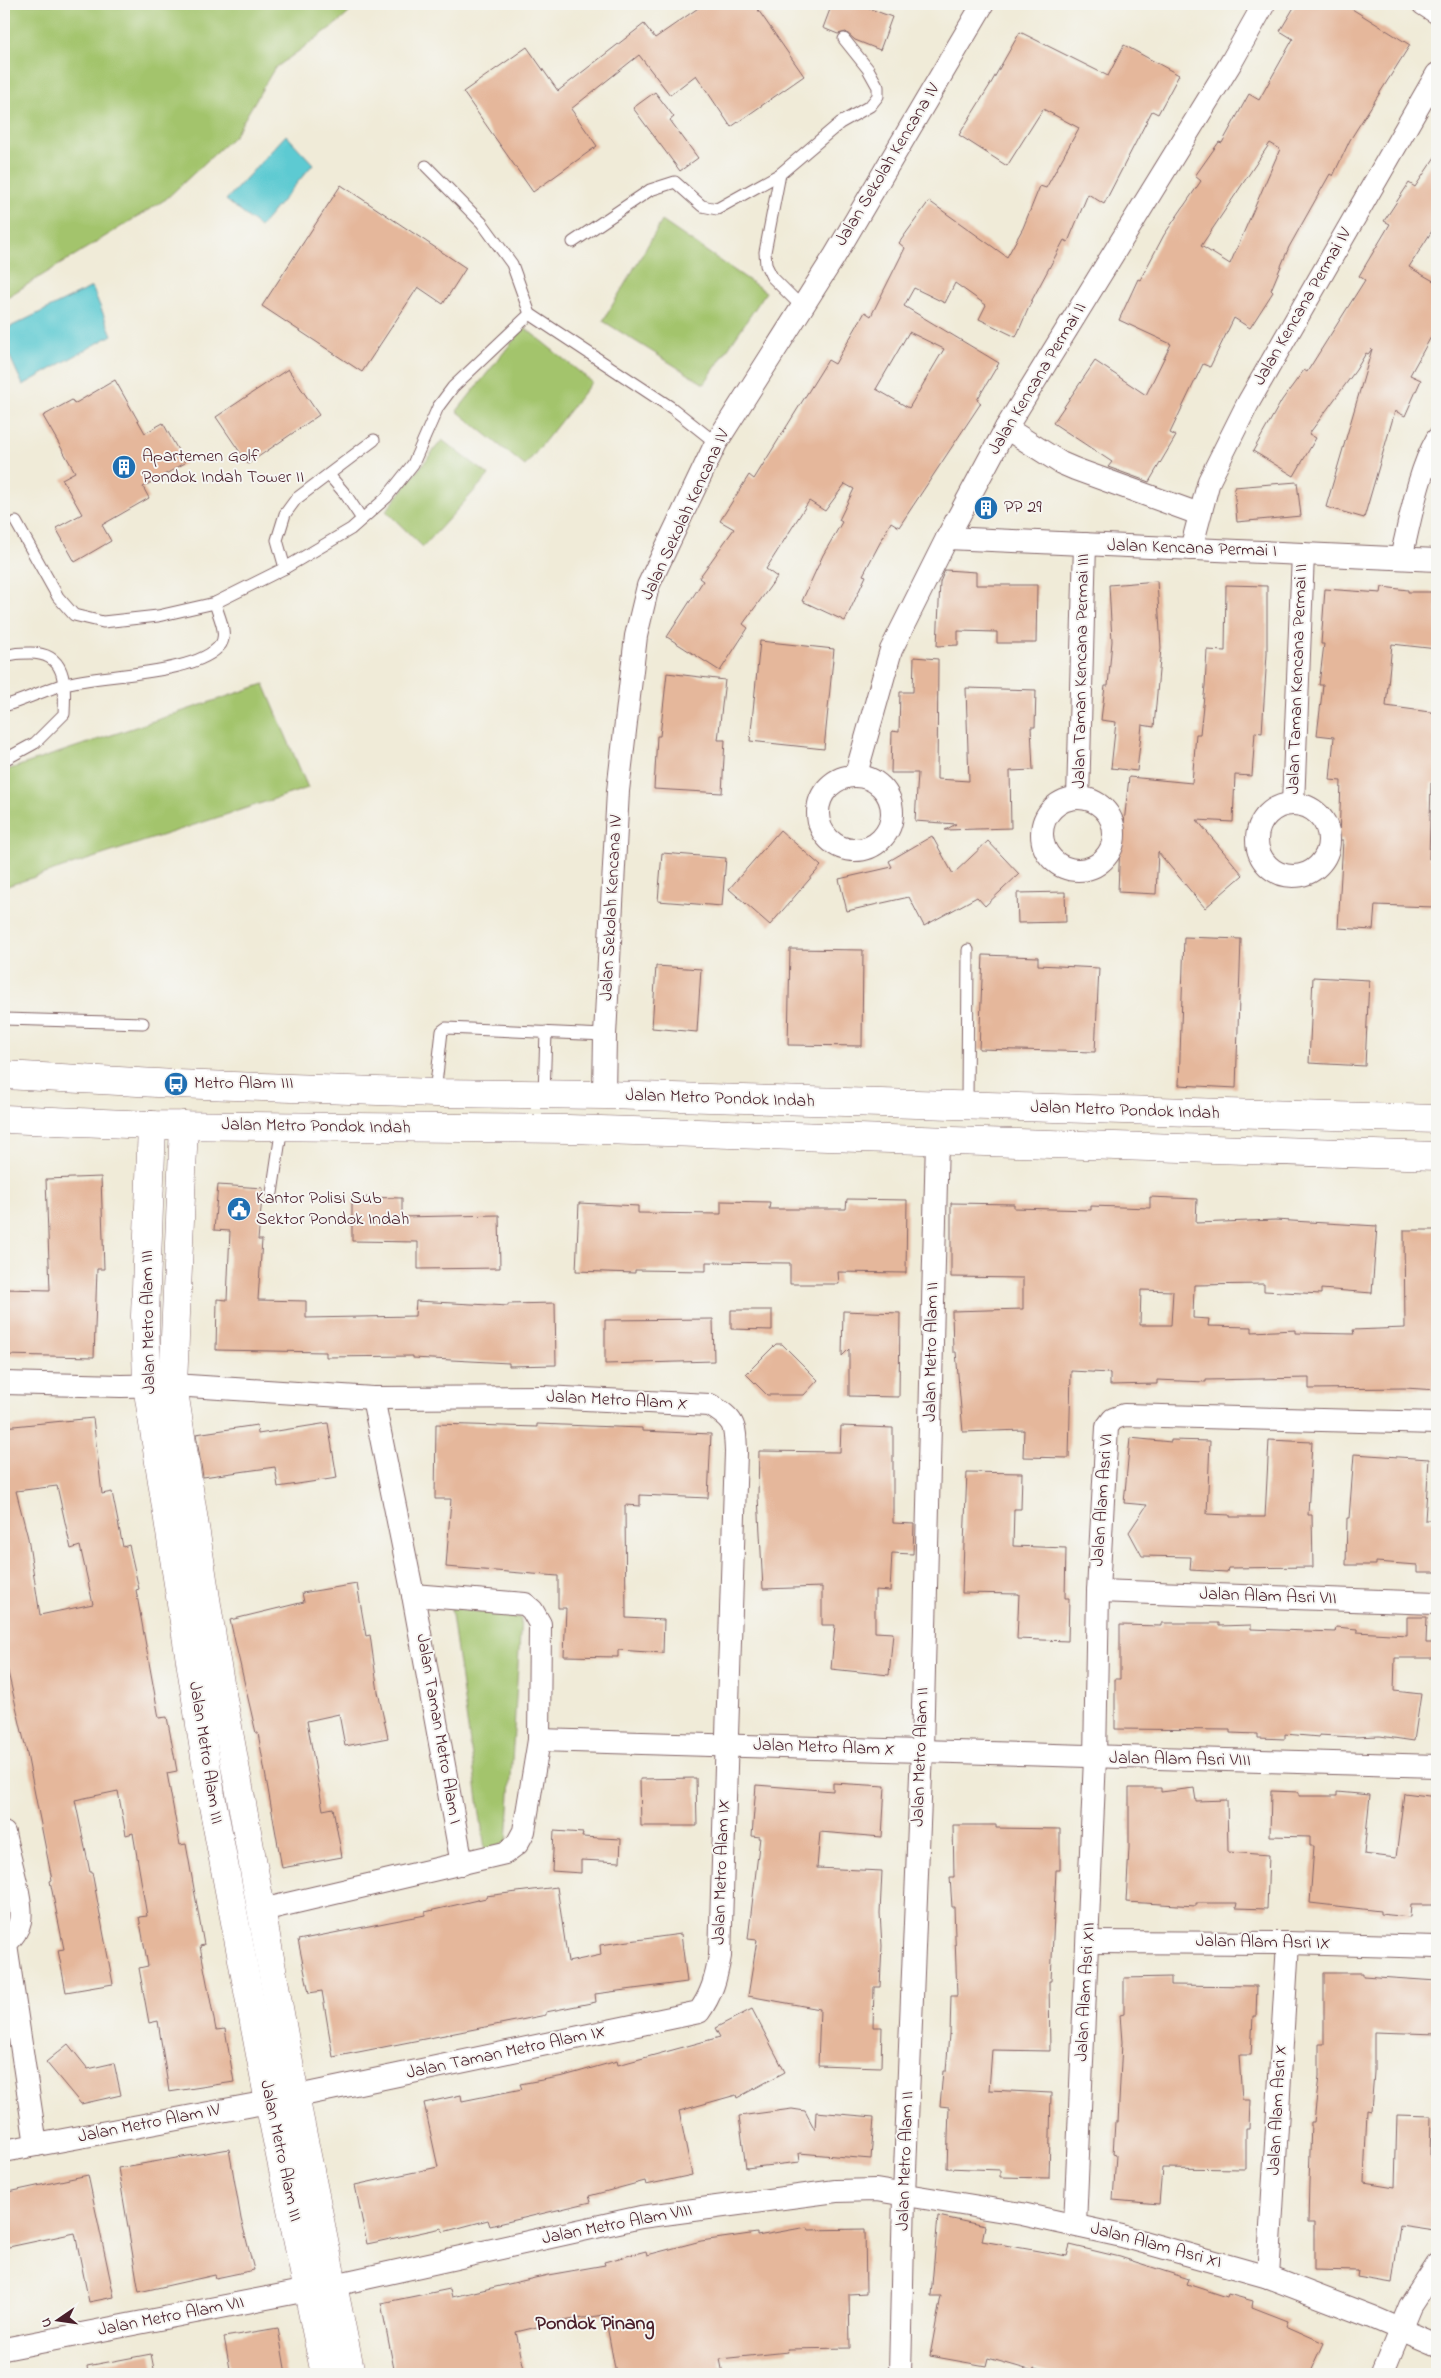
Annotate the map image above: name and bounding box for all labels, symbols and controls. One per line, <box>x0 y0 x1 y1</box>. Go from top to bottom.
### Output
street label: Jalan Sekolah Kencana IV <box>829 78 947 251</box>
street label: Jalan Kencana Permai IV <box>1247 223 1359 391</box>
street label: Jalan Kencana Permai II <box>982 298 1094 460</box>
street label: Jalan Sekolah Kencana IV <box>635 425 737 605</box>
place label: Apartemen Golf Pondok Indah Tower II <box>142 444 304 491</box>
building icon: Apartemen Golf Pondok Indah Tower II <box>111 454 137 480</box>
building icon: PP 29 <box>973 495 999 521</box>
place label: PP 29 <box>1004 495 1042 521</box>
street label: Jalan Kencana Permai I <box>1107 533 1277 565</box>
street label: Jalan Taman Kencana Permai III <box>1067 553 1097 789</box>
street label: Jalan Taman Kencana Permai II <box>1281 563 1315 795</box>
street label: Jalan Sekolah Kencana IV <box>594 814 630 1002</box>
bus stop icon: Metro Alam III <box>163 1071 189 1097</box>
place label: Metro Alam III <box>194 1071 293 1097</box>
street label: Jalan Metro Pondok Indah <box>625 1083 815 1115</box>
street label: Jalan Metro Pondok Indah <box>1030 1095 1220 1127</box>
street label: Jalan Metro Pondok Indah <box>221 1112 411 1142</box>
place label: Kantor Polisi Sub Sektor Pondok Indah <box>256 1186 409 1233</box>
public building icon: Kantor Polisi Sub Sektor Pondok Indah <box>226 1196 252 1222</box>
street label: Jalan Metro Alam III <box>135 1250 163 1394</box>
street label: Jalan Metro Alam II <box>918 1282 946 1422</box>
street label: Jalan Metro Alam X <box>546 1384 688 1418</box>
street label: Jalan Alam Asri VI <box>1085 1433 1121 1567</box>
street label: Jalan Alam Asri VII <box>1199 1582 1337 1612</box>
street label: Jalan Taman Metro Alam I <box>408 1632 468 1826</box>
street label: Jalan Metro Alam III <box>181 1680 229 1826</box>
street label: Jalan Metro Alam II <box>906 1687 936 1827</box>
street label: Jalan Metro Alam X <box>753 1733 895 1763</box>
street label: Jalan Alam Asri VIII <box>1109 1746 1251 1774</box>
street label: Jalan Metro Alam IX <box>706 1799 738 1945</box>
street label: Jalan Alam Asri XII <box>1069 1922 1103 2062</box>
street label: Jalan Alam Asri IX <box>1195 1929 1331 1957</box>
street label: Jalan Taman Metro Alam IX <box>404 2019 608 2087</box>
street label: Jalan Alam Asri X <box>1262 2044 1294 2176</box>
street label: Jalan Metro Alam III <box>252 2078 308 2224</box>
street label: Jalan Metro Alam II <box>891 2091 921 2231</box>
street label: Jalan Metro Alam IV <box>76 2097 223 2151</box>
street label: Jalan Metro Alam VIII <box>540 2198 694 2252</box>
street label: Jalan Alam Asri XI <box>1087 2216 1225 2276</box>
street label: Jalan Metro Alam VII <box>96 2290 246 2344</box>
north arrow <box>32 2296 82 2346</box>
district label: Pondok Pinang <box>536 2310 654 2340</box>
text: U <box>36 2316 58 2329</box>

